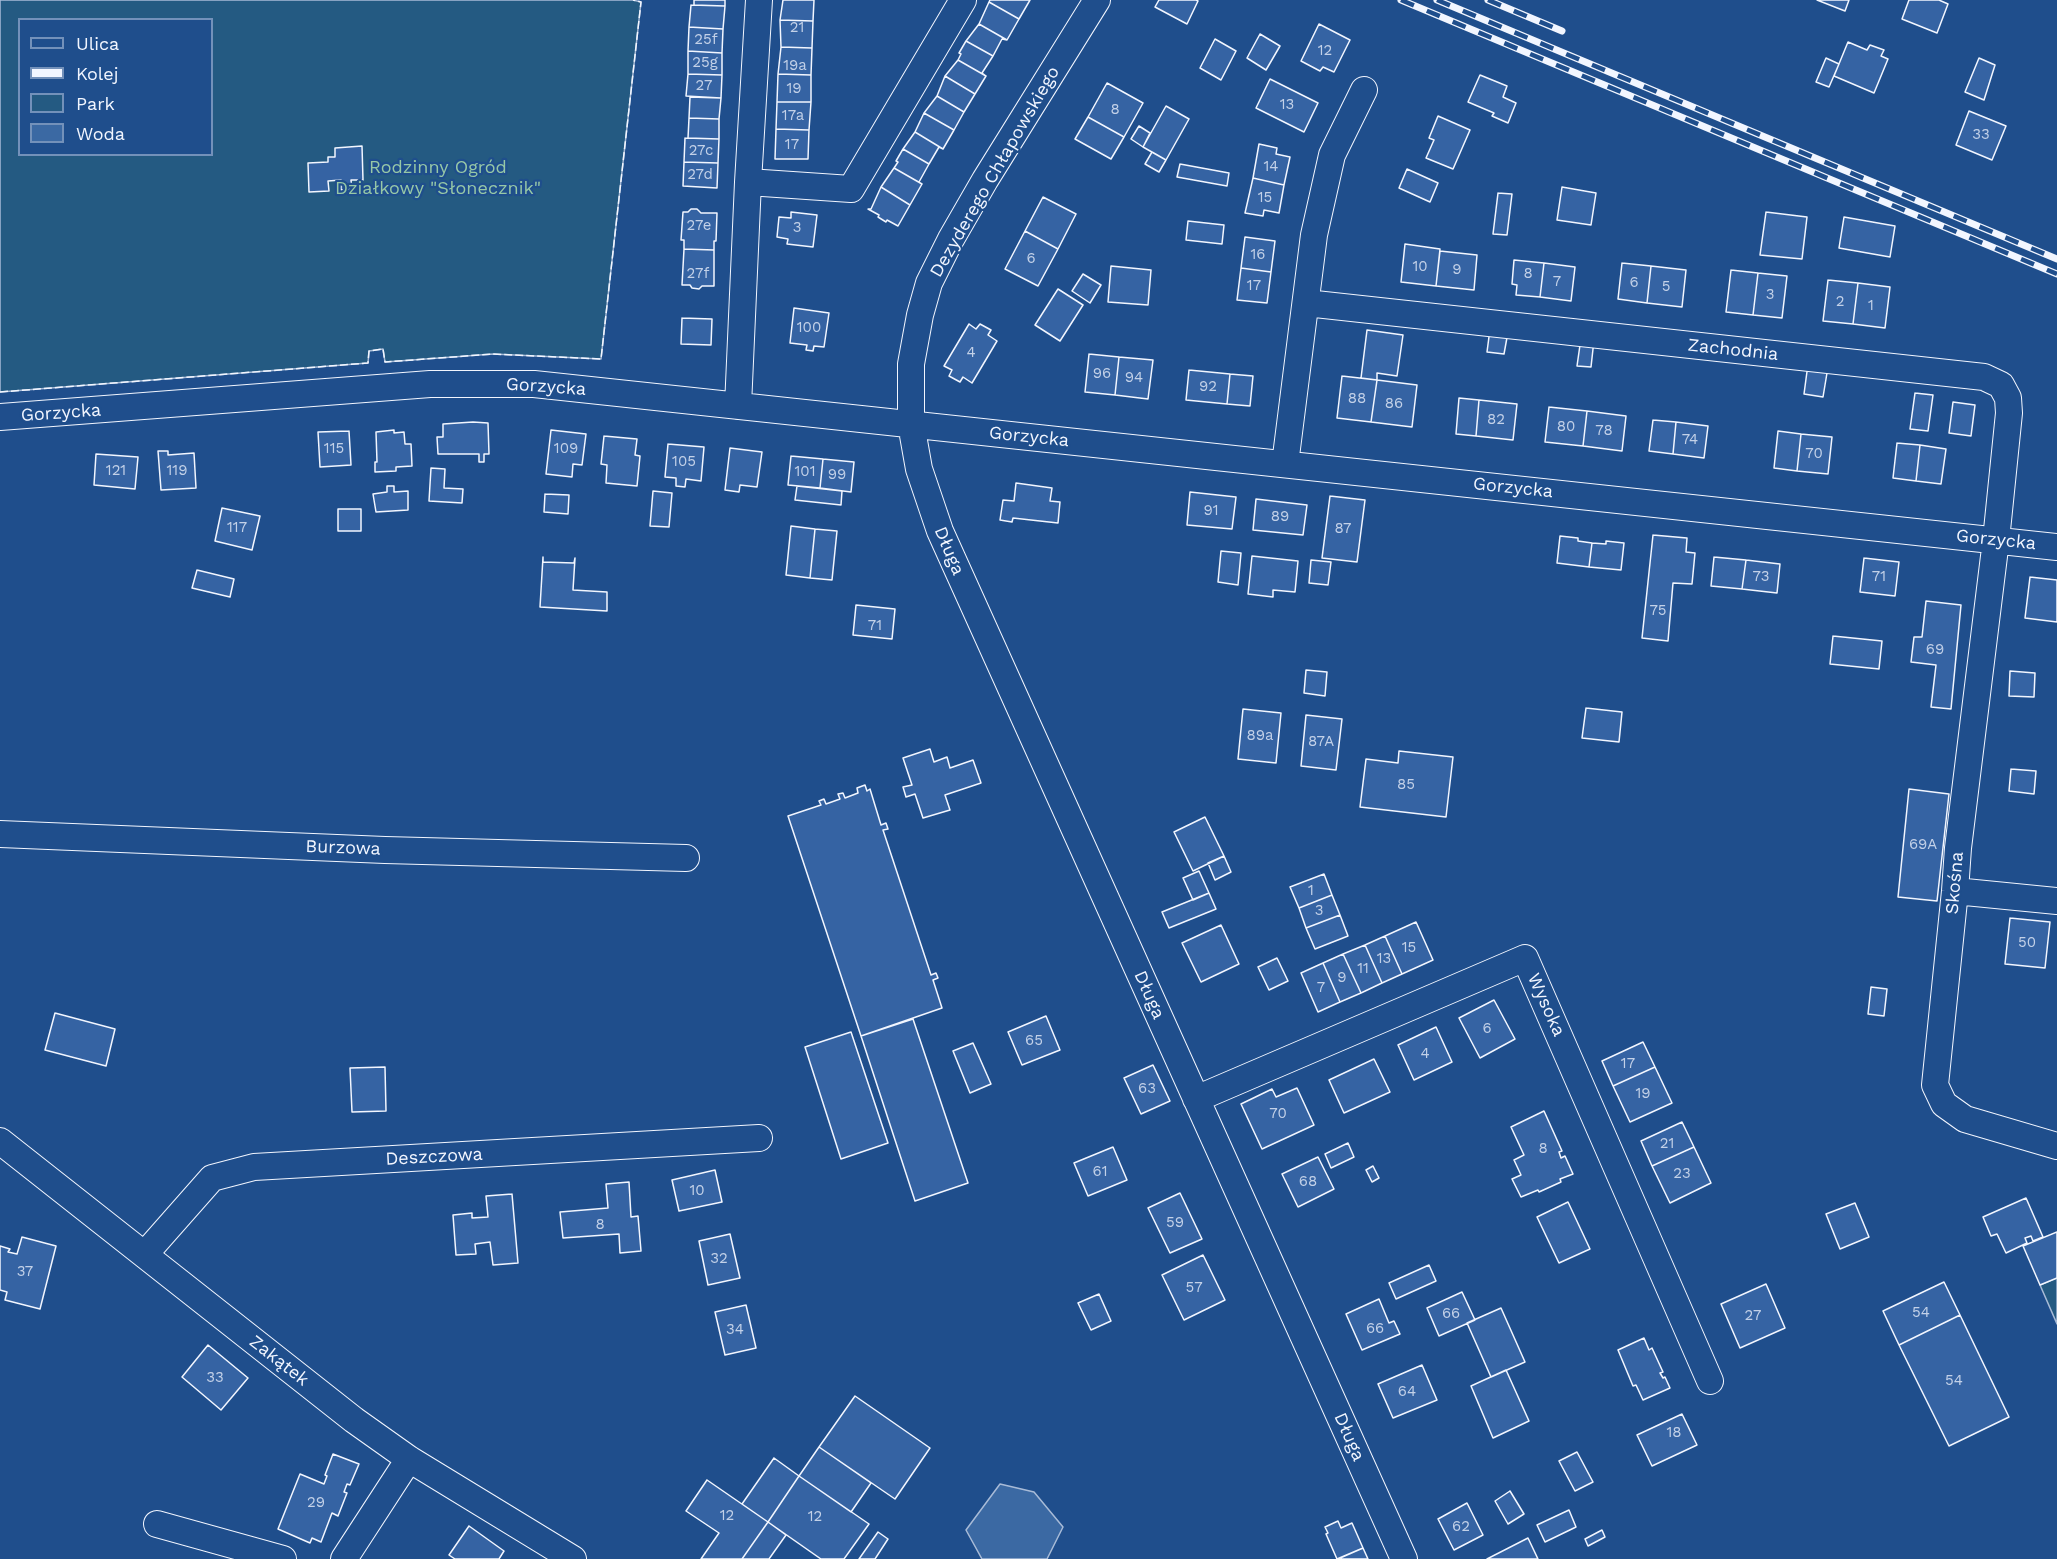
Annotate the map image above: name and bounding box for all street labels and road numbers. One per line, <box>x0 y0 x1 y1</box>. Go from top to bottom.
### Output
street label: Dezyderego Chłapowskiego <box>926 63 1064 281</box>
street label: Zachodnia <box>1687 335 1779 365</box>
street label: Gorzycka <box>505 373 587 401</box>
street label: Gorzycka <box>20 399 102 427</box>
street label: Gorzycka <box>988 422 1070 452</box>
street label: Gorzycka <box>1472 473 1554 503</box>
street label: Długa <box>929 524 969 578</box>
street label: Gorzycka <box>1955 525 2037 555</box>
street label: Burzowa <box>305 836 381 860</box>
street label: Skośna <box>1941 851 1969 915</box>
street label: Długa <box>1129 968 1169 1022</box>
street label: Wysoka <box>1523 970 1569 1040</box>
street label: Deszczowa <box>385 1144 483 1170</box>
street label: Zakątek <box>245 1331 313 1391</box>
street label: Długa <box>1329 1410 1369 1464</box>

